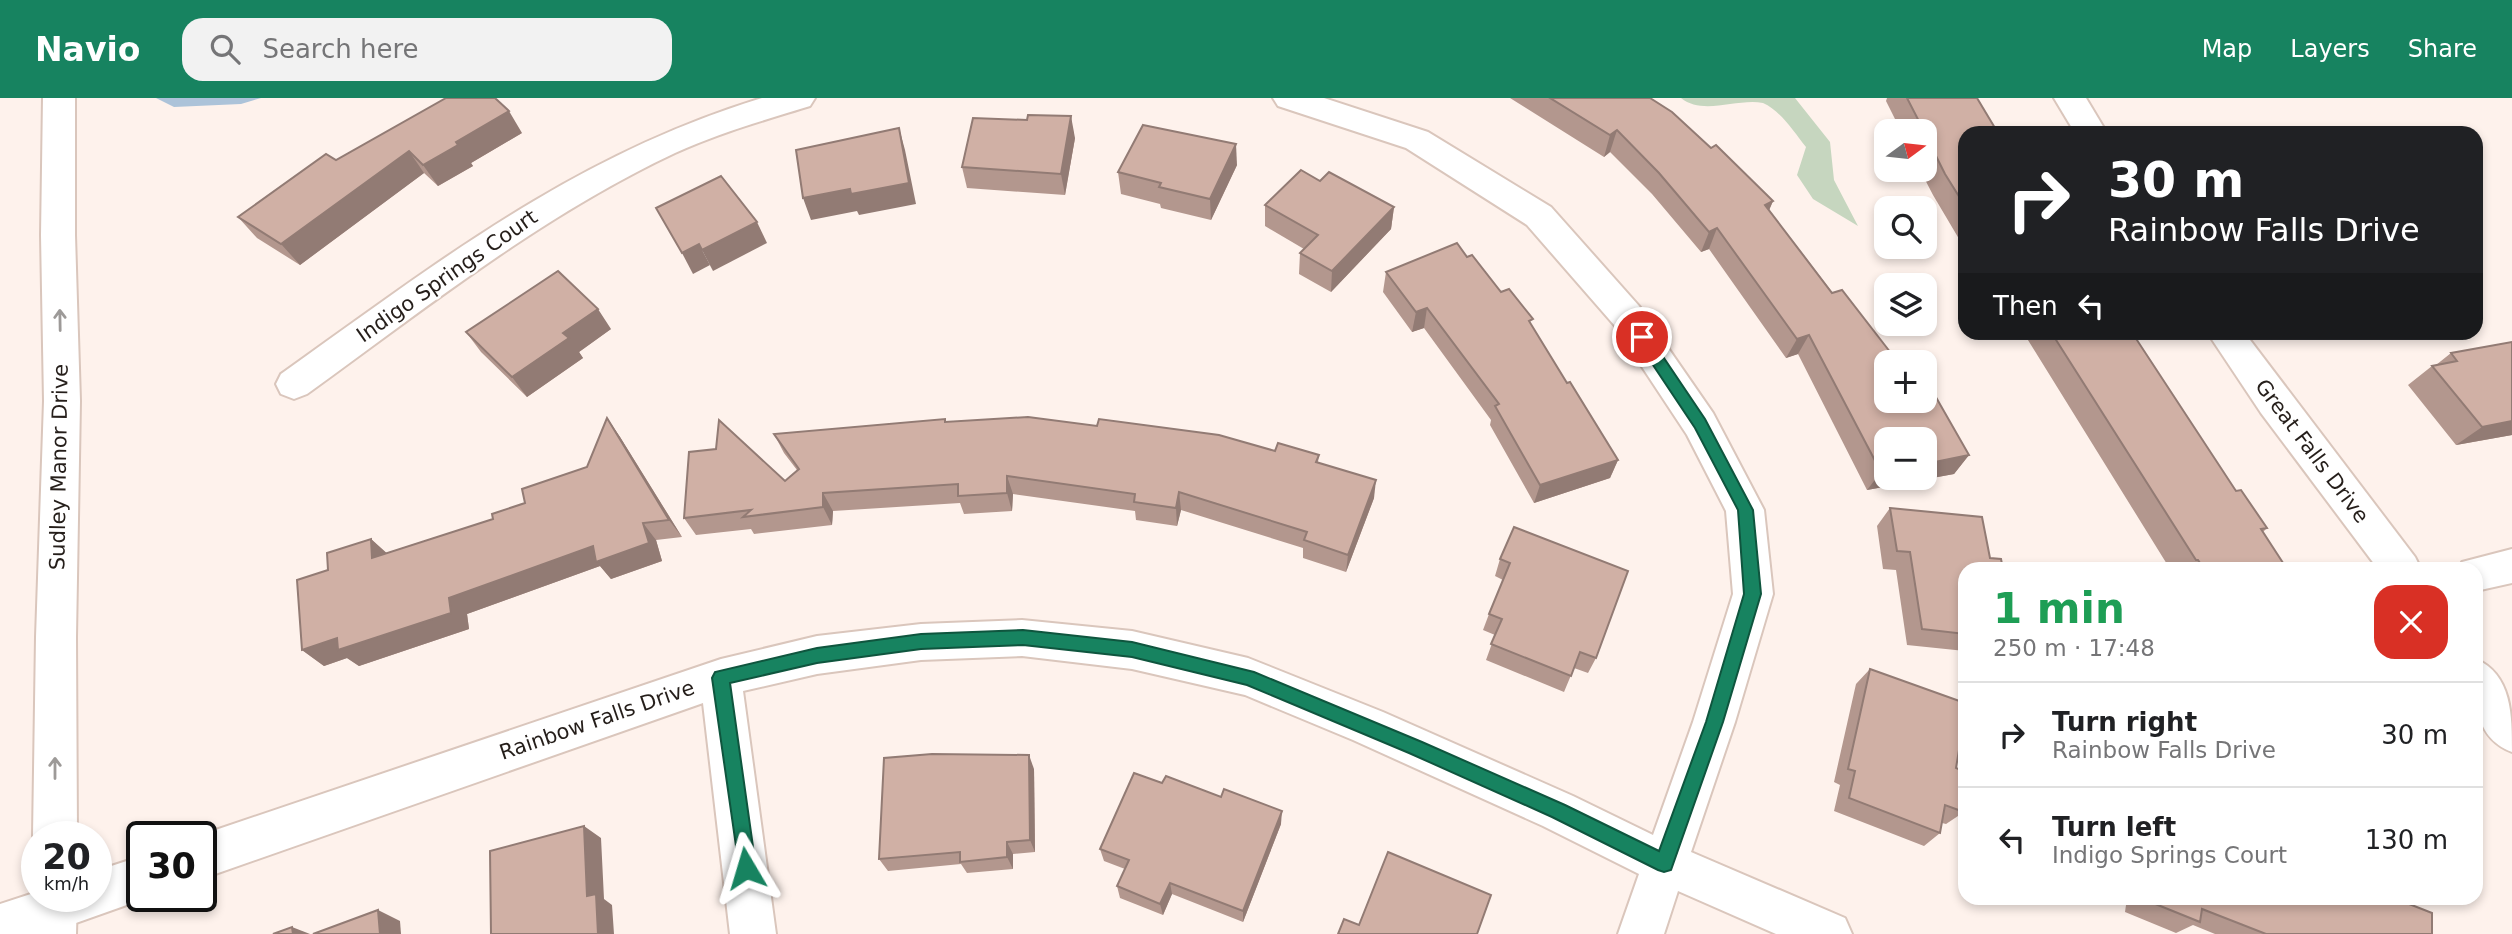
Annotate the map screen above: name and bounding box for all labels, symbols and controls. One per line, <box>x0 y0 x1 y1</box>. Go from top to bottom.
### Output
search box <box>182 18 672 81</box>
text: Navio <box>35 30 140 69</box>
icon: search <box>206 30 244 68</box>
text: Search here <box>262 34 419 64</box>
text: Map <box>2202 35 2252 63</box>
text: Layers <box>2290 35 2370 63</box>
text: Share <box>2408 35 2477 63</box>
north arrow <box>1874 119 1937 182</box>
map controls <box>1874 119 1937 490</box>
text: 30 m <box>2108 152 2244 209</box>
icon: right <box>1993 154 2084 245</box>
button: search <box>1874 196 1937 259</box>
street label: Indigo Springs Court <box>352 205 542 347</box>
text: Rainbow Falls Drive <box>2108 211 2420 249</box>
button: layers <box>1874 273 1937 336</box>
icon: left <box>2072 287 2110 325</box>
text: Then <box>1993 291 2058 321</box>
pin <box>1612 307 1672 367</box>
one-way arrow <box>53 309 67 332</box>
icon: arrive <box>1623 318 1661 356</box>
button: + <box>1874 350 1937 413</box>
street label: Sudley Manor Drive <box>45 364 73 570</box>
street label: Great Falls Drive <box>2250 375 2374 527</box>
button: − <box>1874 427 1937 490</box>
text: 1 min <box>1993 584 2125 633</box>
button: close <box>2374 585 2448 659</box>
text: 250 m · 17:48 <box>1993 635 2155 661</box>
street label: Rainbow Falls Drive <box>496 675 698 765</box>
text: Turn right <box>2052 707 2197 737</box>
icon: right <box>1993 716 2031 754</box>
text: 30 m <box>2381 720 2448 750</box>
text: Rainbow Falls Drive <box>2052 737 2276 763</box>
one-way arrow <box>48 757 62 780</box>
text: Turn left <box>2052 812 2176 842</box>
speed limit sign: 30 <box>126 821 217 912</box>
icon: left <box>1993 821 2031 859</box>
text: 130 m <box>2365 825 2448 855</box>
position arrow <box>709 831 783 905</box>
text: 20 <box>42 837 91 877</box>
text: Indigo Springs Court <box>2052 842 2287 868</box>
text: km/h <box>44 873 89 894</box>

